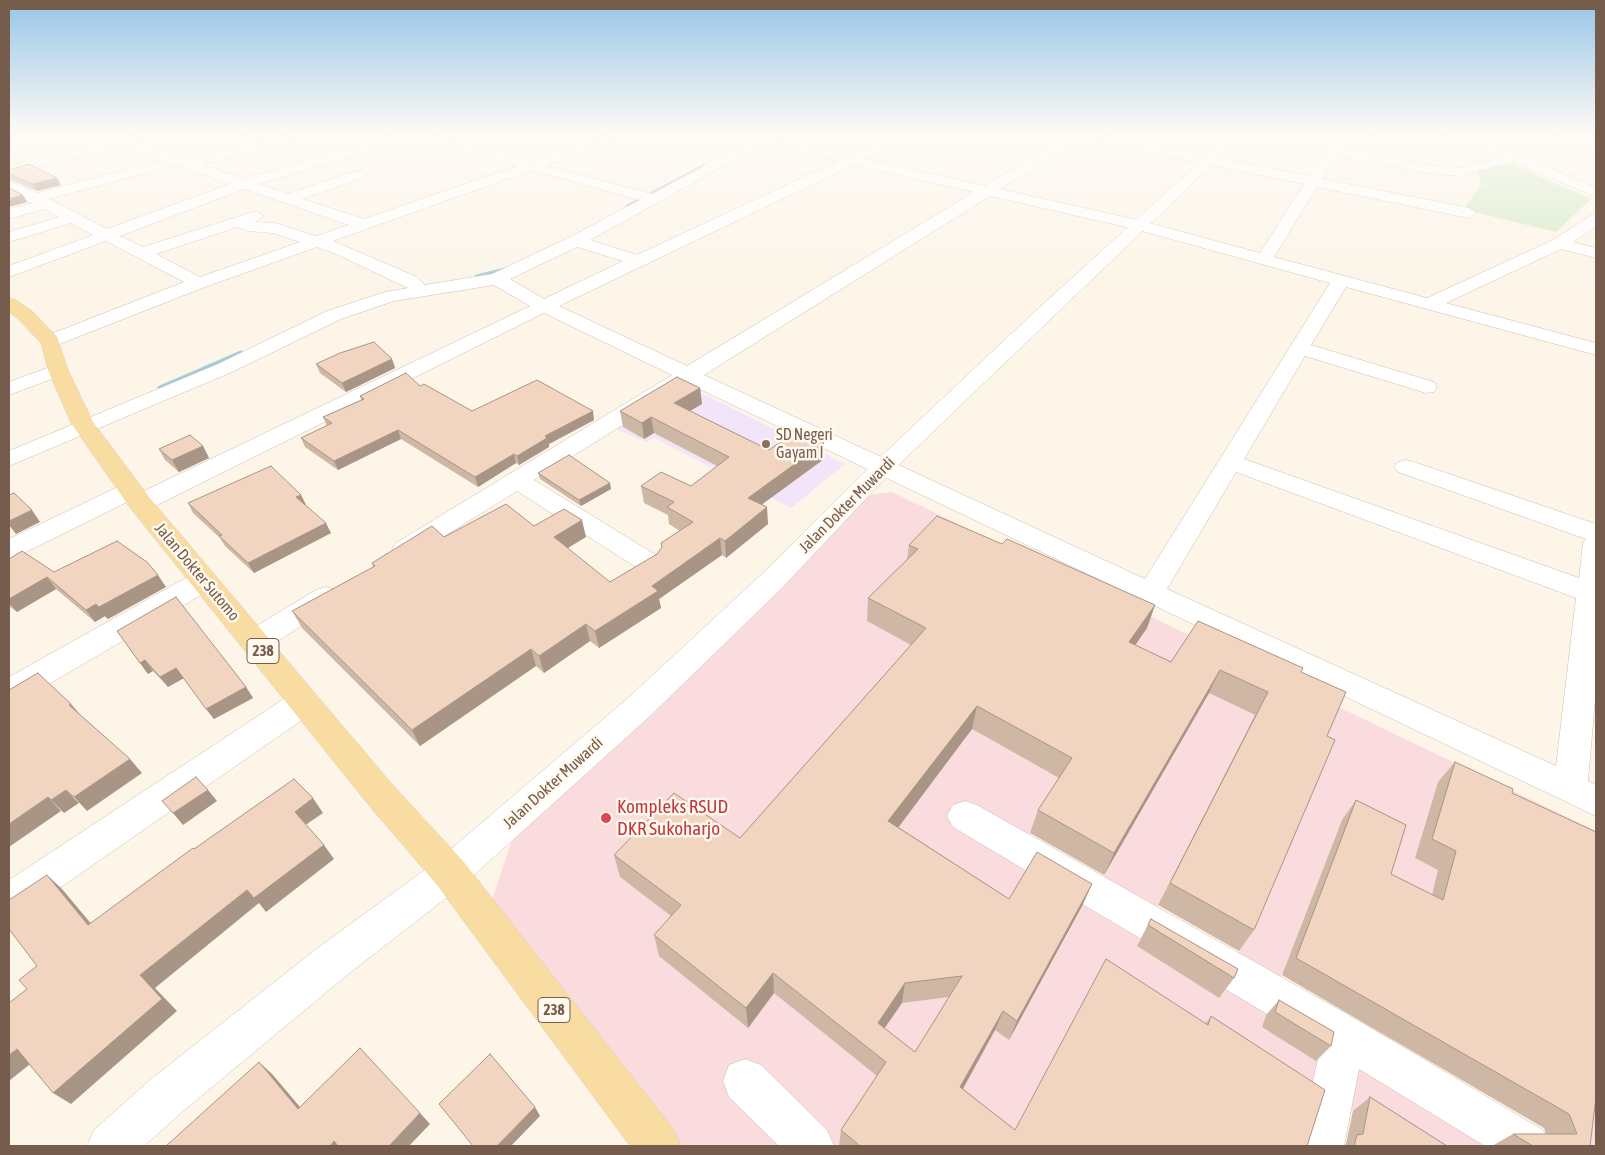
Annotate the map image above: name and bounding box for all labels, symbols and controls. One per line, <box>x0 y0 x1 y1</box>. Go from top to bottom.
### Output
place label: SD Negeri Gayam I <box>776 425 833 463</box>
marker: SD Negeri Gayam I <box>760 438 772 450</box>
street label: Jalan Dokter Muwardi <box>795 453 899 557</box>
street label: Jalan Dokter Sutomo <box>151 519 243 625</box>
road number: 238 <box>247 638 279 664</box>
street label: Jalan Dokter Muwardi <box>499 733 607 833</box>
place label: Kompleks RSUD DKR Sukoharjo <box>617 796 728 840</box>
marker: Kompleks RSUD DKR Sukoharjo <box>599 811 613 825</box>
road number: 238 <box>538 998 570 1022</box>

